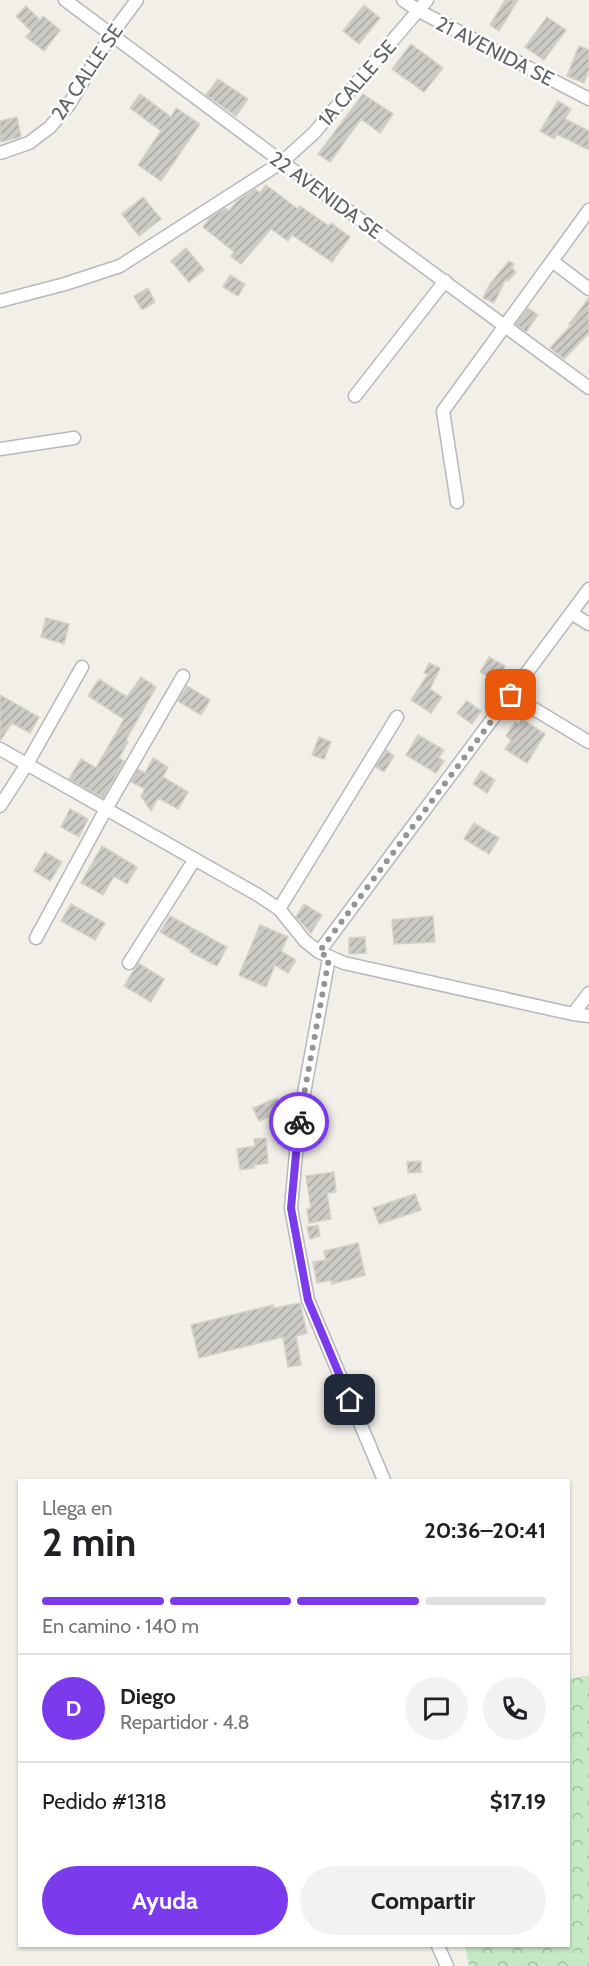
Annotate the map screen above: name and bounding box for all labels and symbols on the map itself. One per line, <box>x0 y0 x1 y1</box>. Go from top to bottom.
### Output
street label: 21 AVENIDA SE <box>432 11 558 91</box>
street label: 2A CALLE SE <box>46 20 128 124</box>
street label: 1A CALLE SE <box>313 35 401 131</box>
street label: 22 AVENIDA SE <box>265 146 387 244</box>
pin <box>485 669 536 720</box>
courier <box>269 1092 329 1152</box>
pin <box>324 1374 375 1425</box>

